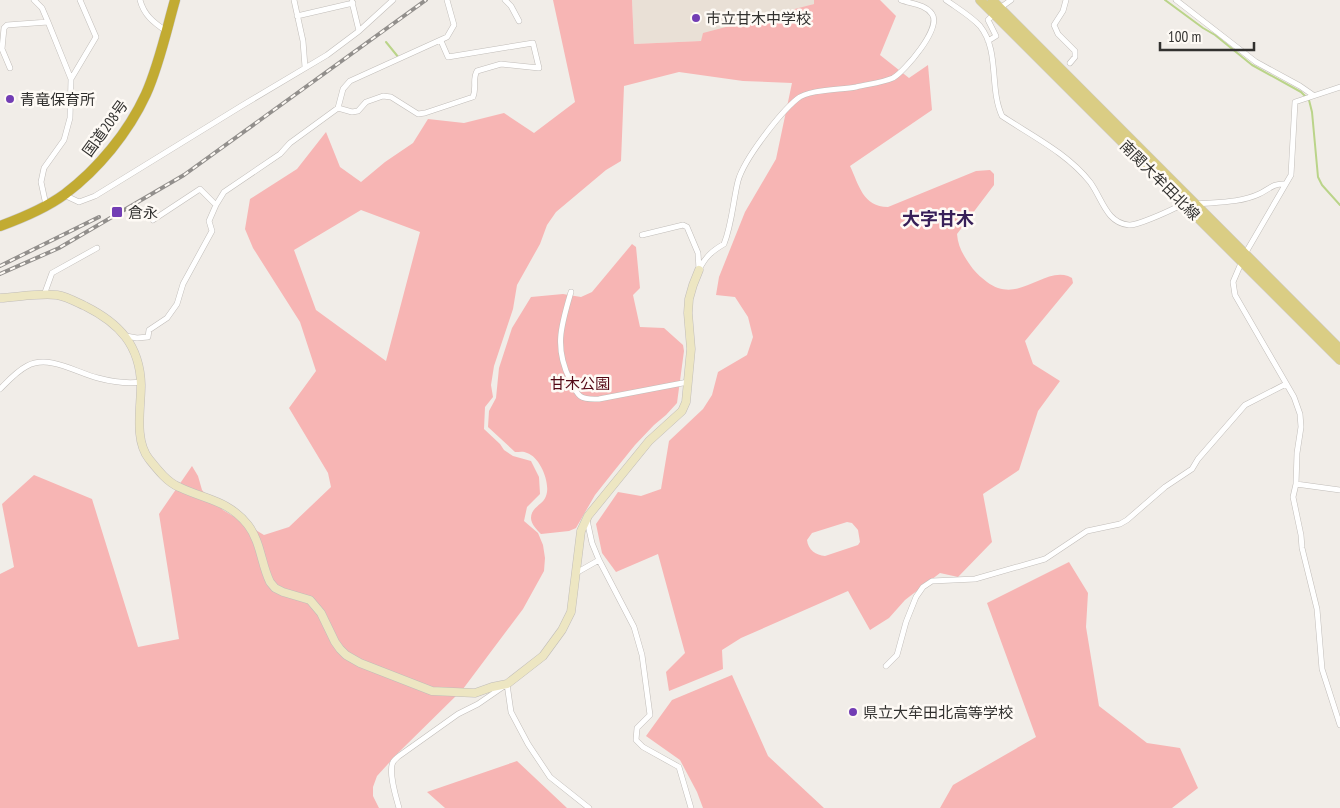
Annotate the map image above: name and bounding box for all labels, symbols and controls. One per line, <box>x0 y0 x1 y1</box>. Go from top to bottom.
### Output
place label: 市立甘木中学校 <box>706 9 811 28</box>
marker: 市立甘木中学校 <box>690 12 702 24</box>
scale bar <box>1160 20 1254 52</box>
text: 100 m <box>1168 27 1201 46</box>
place label: 青竜保育所 <box>20 90 95 109</box>
marker: 青竜保育所 <box>4 93 16 105</box>
street label: 国道208号 <box>78 96 132 160</box>
street label: 南関大牟田北線 <box>1116 136 1204 224</box>
place label: 倉永 <box>128 203 158 222</box>
marker: 倉永 <box>110 205 124 219</box>
district label: 大字甘木 <box>902 207 974 230</box>
park label: 甘木公園 <box>550 374 610 393</box>
place label: 県立大牟田北高等学校 <box>863 703 1013 722</box>
marker: 県立大牟田北高等学校 <box>847 706 859 718</box>

